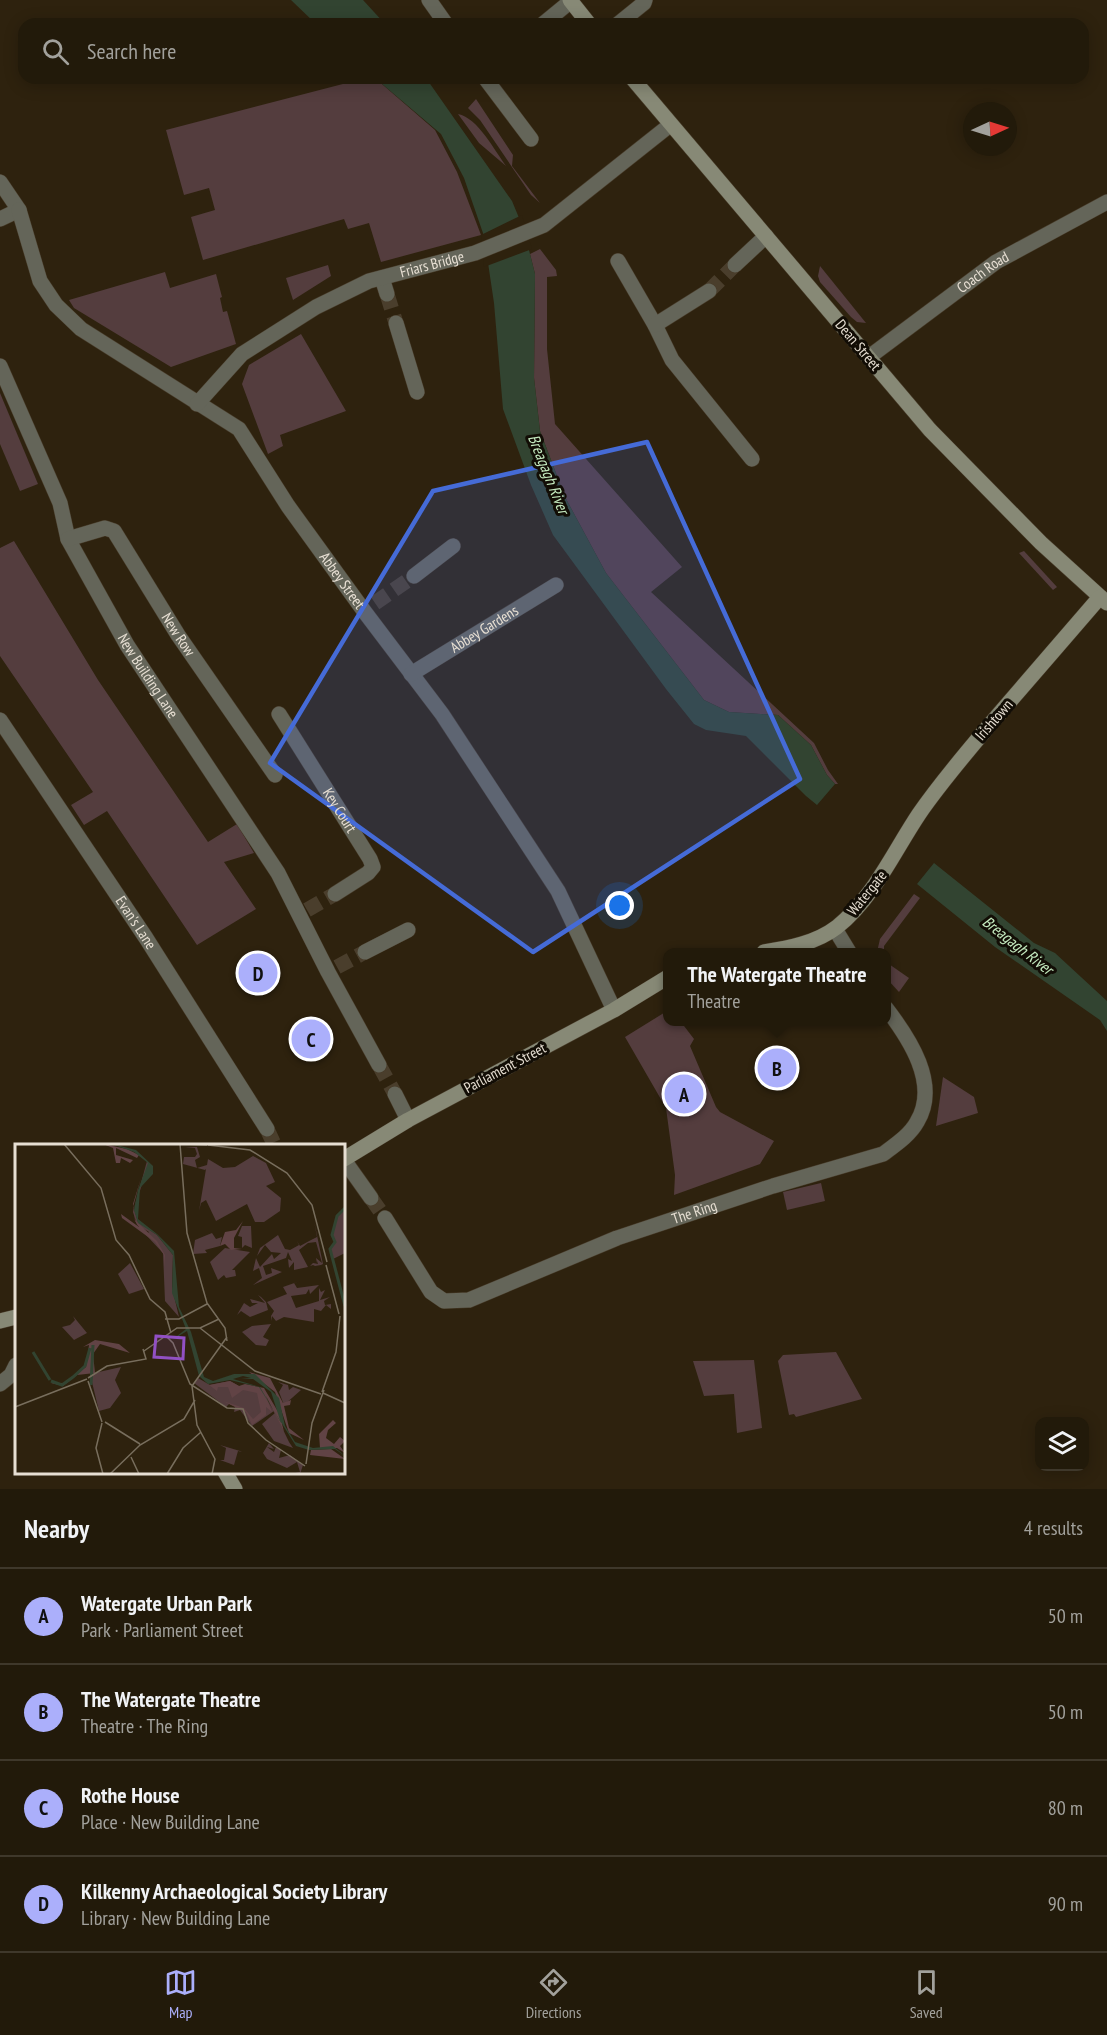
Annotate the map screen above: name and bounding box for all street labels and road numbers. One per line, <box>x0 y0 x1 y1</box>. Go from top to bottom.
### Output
street label: Friars Bridge <box>398 246 466 281</box>
street label: Coach Road <box>953 247 1012 297</box>
street label: Dean Street <box>832 315 885 374</box>
street label: Abbey Street <box>316 548 369 613</box>
street label: Abbey Gardens <box>447 601 522 657</box>
street label: New Row <box>158 609 200 660</box>
street label: New Building Lane <box>114 630 183 722</box>
street label: Irishtown <box>971 695 1017 744</box>
street label: Key Court <box>319 784 361 836</box>
street label: Watergate <box>843 866 891 919</box>
street label: Evan's Lane <box>112 892 161 953</box>
street label: Parliament Street <box>461 1038 549 1097</box>
street label: The Ring <box>669 1195 719 1228</box>

